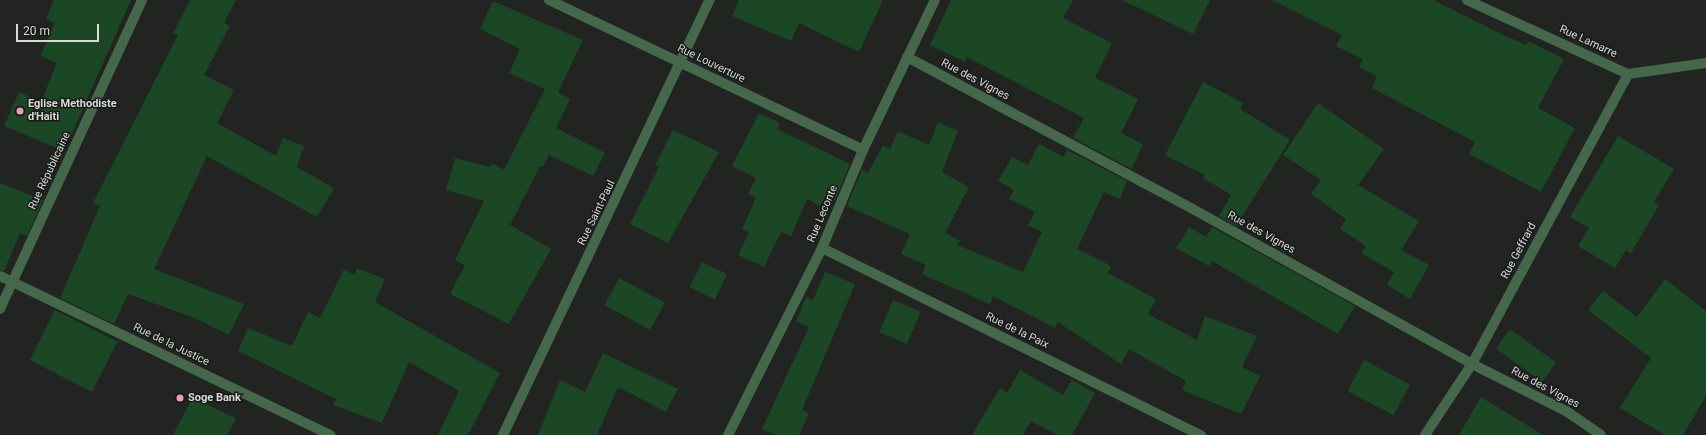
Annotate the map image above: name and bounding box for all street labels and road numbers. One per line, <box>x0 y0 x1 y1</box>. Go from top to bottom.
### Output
street label: Rue Lamarre <box>1557 23 1619 61</box>
street label: Rue Louverture <box>675 42 747 86</box>
street label: Rue des Vignes <box>939 57 1011 103</box>
street label: Rue Républicaine <box>26 130 74 212</box>
street label: Rue Saint-Paul <box>576 178 618 248</box>
street label: Rue Leconte <box>805 183 841 245</box>
street label: Rue des Vignes <box>1225 209 1297 257</box>
street label: Rue Geffrard <box>1499 221 1539 281</box>
street label: Rue de la Paix <box>983 310 1051 352</box>
street label: Rue de la Justice <box>131 321 211 369</box>
street label: Rue des Vignes <box>1509 365 1581 411</box>

